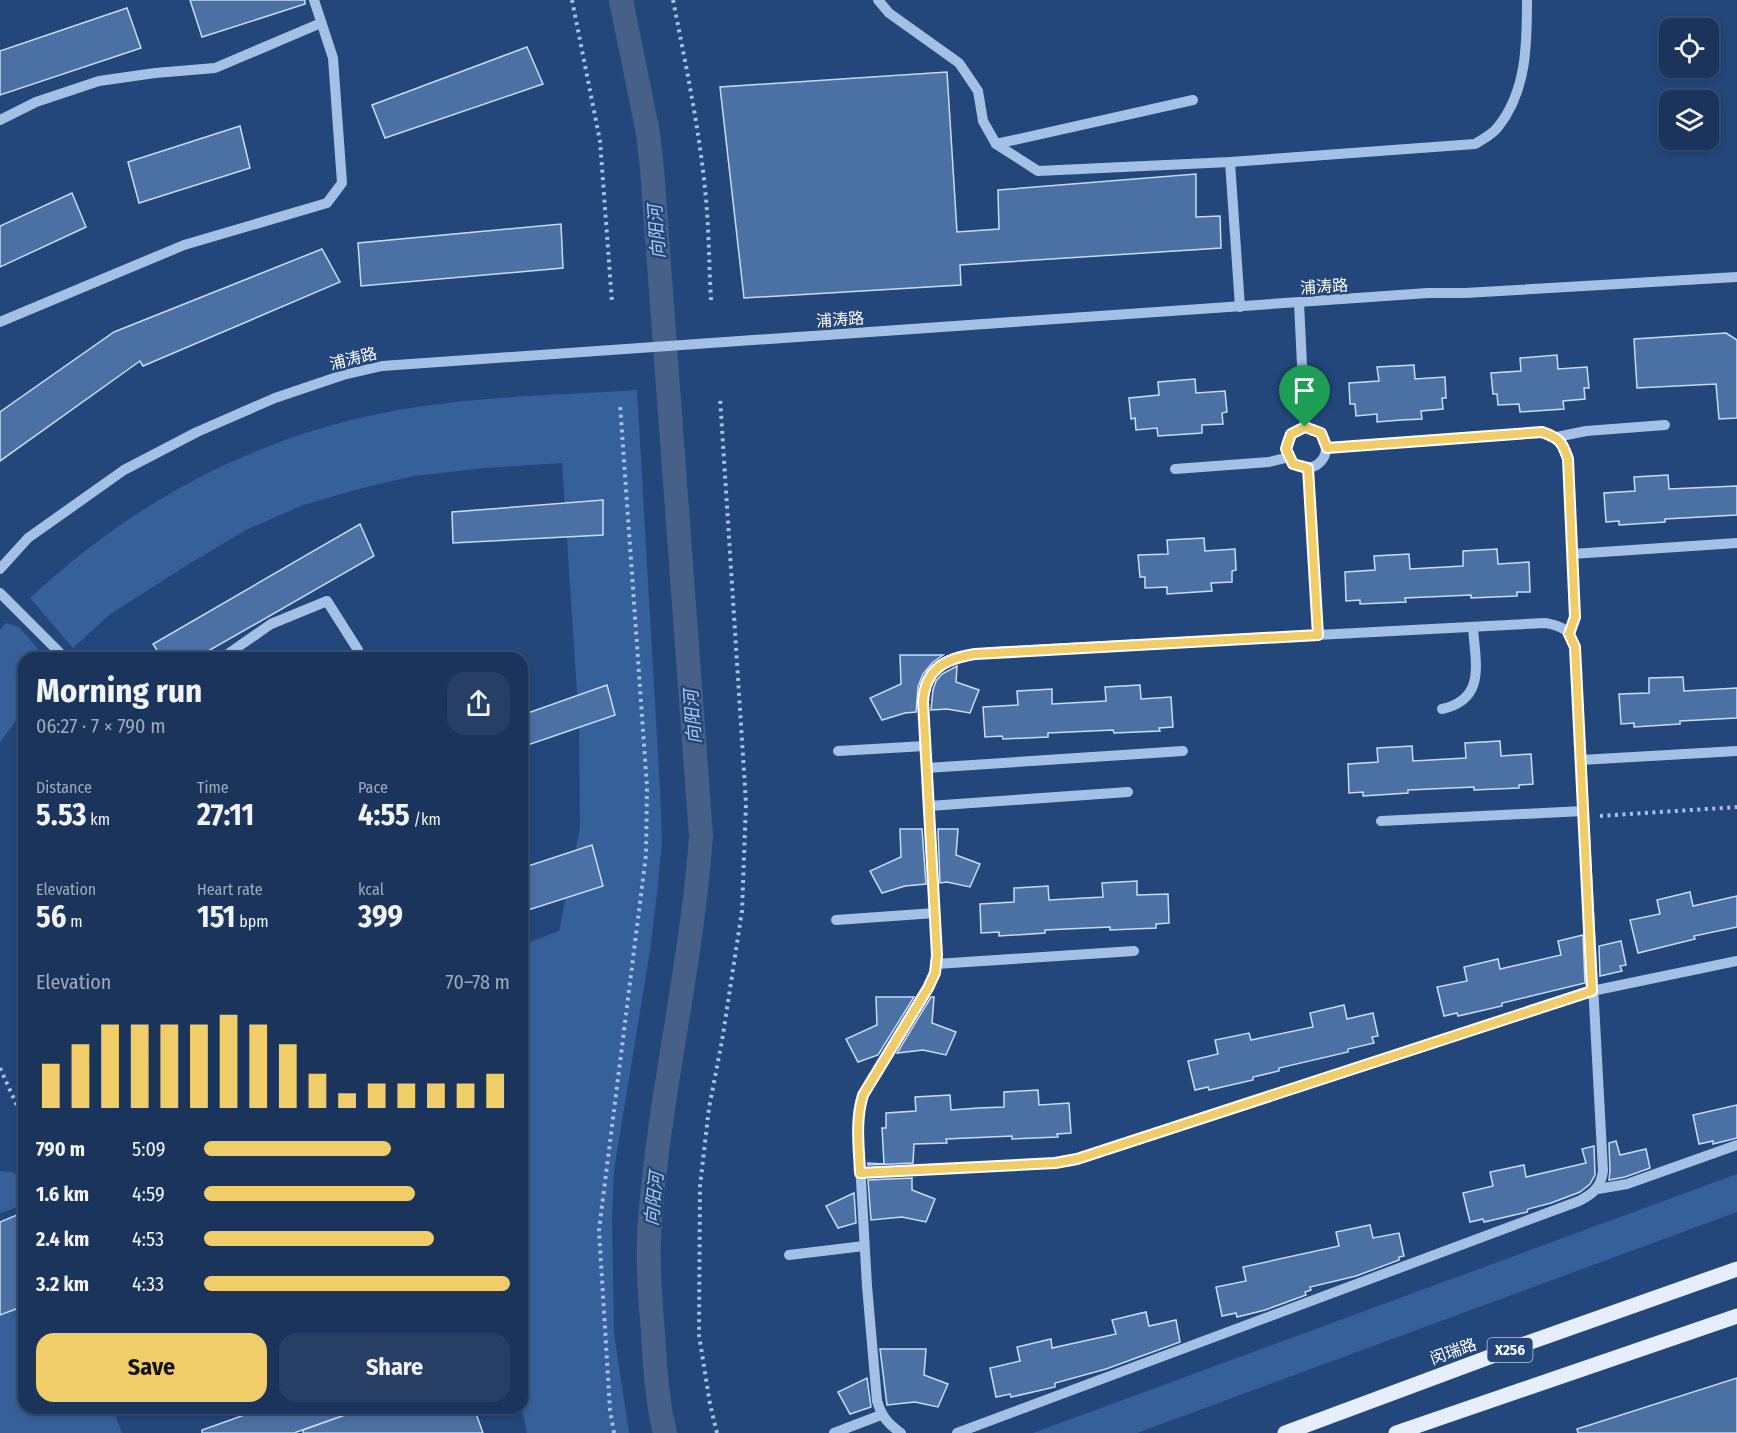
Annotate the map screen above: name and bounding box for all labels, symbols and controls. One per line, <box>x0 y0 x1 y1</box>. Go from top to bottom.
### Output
map controls <box>1659 18 1719 150</box>
button: locate <box>1659 18 1719 78</box>
button: layers <box>1659 90 1719 150</box>
water label: 向阳河 <box>644 201 670 260</box>
street label: 浦涛路 <box>1299 275 1349 298</box>
street label: 浦涛路 <box>815 308 865 331</box>
street label: 浦涛路 <box>328 343 379 374</box>
pin <box>1279 365 1330 427</box>
icon: arrive <box>1288 374 1321 407</box>
text: Morning run <box>36 671 202 711</box>
button: share <box>447 672 510 735</box>
water label: 向阳河 <box>680 686 706 745</box>
text: 06:27 · 7 × 790 m <box>36 714 166 738</box>
text: Distance <box>36 778 92 797</box>
text: Time <box>197 778 229 797</box>
text: Pace <box>358 778 388 797</box>
text: 5.53 <box>36 797 87 833</box>
text: 27:11 <box>197 797 254 833</box>
text: 4:55 <box>358 797 410 833</box>
text: km <box>87 810 110 829</box>
text: /km <box>410 810 441 829</box>
text: Elevation <box>36 880 96 899</box>
text: Heart rate <box>197 880 263 899</box>
text: kcal <box>358 880 384 899</box>
text: 56 <box>36 899 66 935</box>
text: 151 <box>197 899 236 935</box>
text: 399 <box>358 899 403 935</box>
text: m <box>66 912 83 931</box>
text: bpm <box>236 912 269 931</box>
text: Elevation <box>36 970 111 994</box>
text: 70–78 m <box>446 970 510 994</box>
text: 790 m <box>36 1137 85 1161</box>
text: 5:09 <box>132 1137 165 1161</box>
water label: 向阳河 <box>640 1168 668 1227</box>
text: 1.6 km <box>36 1182 89 1206</box>
text: 4:59 <box>132 1182 165 1206</box>
text: 2.4 km <box>36 1227 89 1251</box>
text: 4:53 <box>132 1227 164 1251</box>
text: 3.2 km <box>36 1272 89 1296</box>
text: 4:33 <box>132 1272 164 1296</box>
button: Save <box>36 1333 267 1402</box>
button: Share <box>279 1333 510 1402</box>
street label: 闵瑞路 <box>1427 1334 1479 1369</box>
road number: X256 <box>1488 1338 1532 1362</box>

